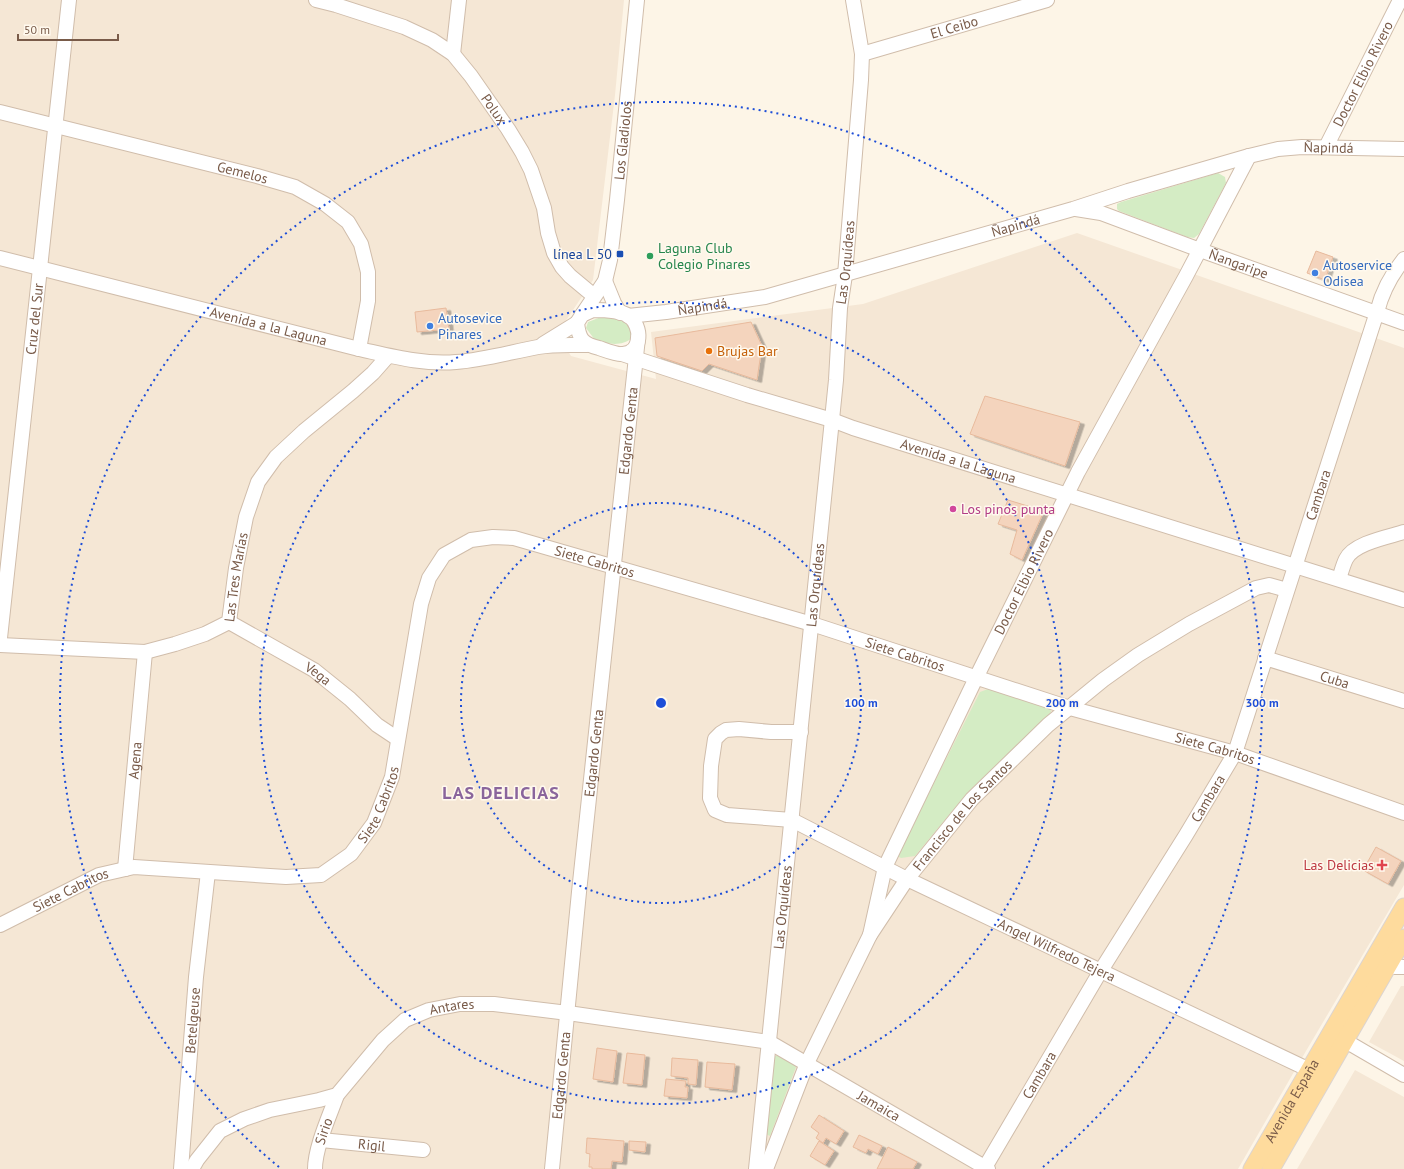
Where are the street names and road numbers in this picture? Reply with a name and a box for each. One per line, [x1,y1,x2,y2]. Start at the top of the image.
street label: El Ceibo [928,12,980,43]
street label: Doctor Elbio Rivero [1329,18,1397,130]
street label: Polux [477,90,511,128]
street label: Los Gladiolos [610,100,636,181]
street label: Ñapindá [1303,138,1354,157]
street label: Gemelos [215,157,270,188]
street label: Ñapindá [989,210,1042,241]
street label: Las Orquídeas [832,220,858,306]
street label: Ñangaripe [1206,245,1271,283]
street label: Cruz del Sur [22,282,47,356]
street label: Ñapindá [676,294,728,319]
street label: Avenida a la Laguna [208,303,329,350]
street label: Edgardo Genta [614,386,642,476]
street label: Avenida a la Laguna [898,434,1018,487]
street label: Cambara [1302,467,1335,523]
street label: Doctor Elbio Rivero [990,526,1058,638]
street label: Las Tres Marías [220,531,252,623]
street label: Siete Cabritos [553,541,637,581]
street label: Las Orquídeas [802,542,828,628]
street label: Siete Cabritos [863,633,947,676]
street label: Vega [301,657,335,689]
street label: Cuba [1318,667,1352,693]
street label: Edgardo Genta [580,708,607,798]
street label: Siete Cabritos [1173,728,1258,768]
street label: Agena [124,741,146,780]
street label: Francisco de Los Santos [909,756,1016,874]
street label: Siete Cabritos [353,765,403,847]
street label: Cambara [1187,771,1229,825]
street label: Siete Cabritos [30,864,110,916]
street label: Las Orquídeas [769,864,796,950]
street label: Angel Wilfredo Tejera [995,914,1118,986]
street label: Betelgeuse [181,987,204,1054]
street label: Antares [428,995,474,1019]
street label: Edgardo Genta [548,1031,574,1120]
street label: Cambara [1018,1048,1060,1102]
street label: Avenida España [1260,1056,1323,1146]
street label: Jamaica [853,1086,904,1125]
street label: Sirio [311,1115,337,1147]
street label: Rigil [357,1135,386,1155]

